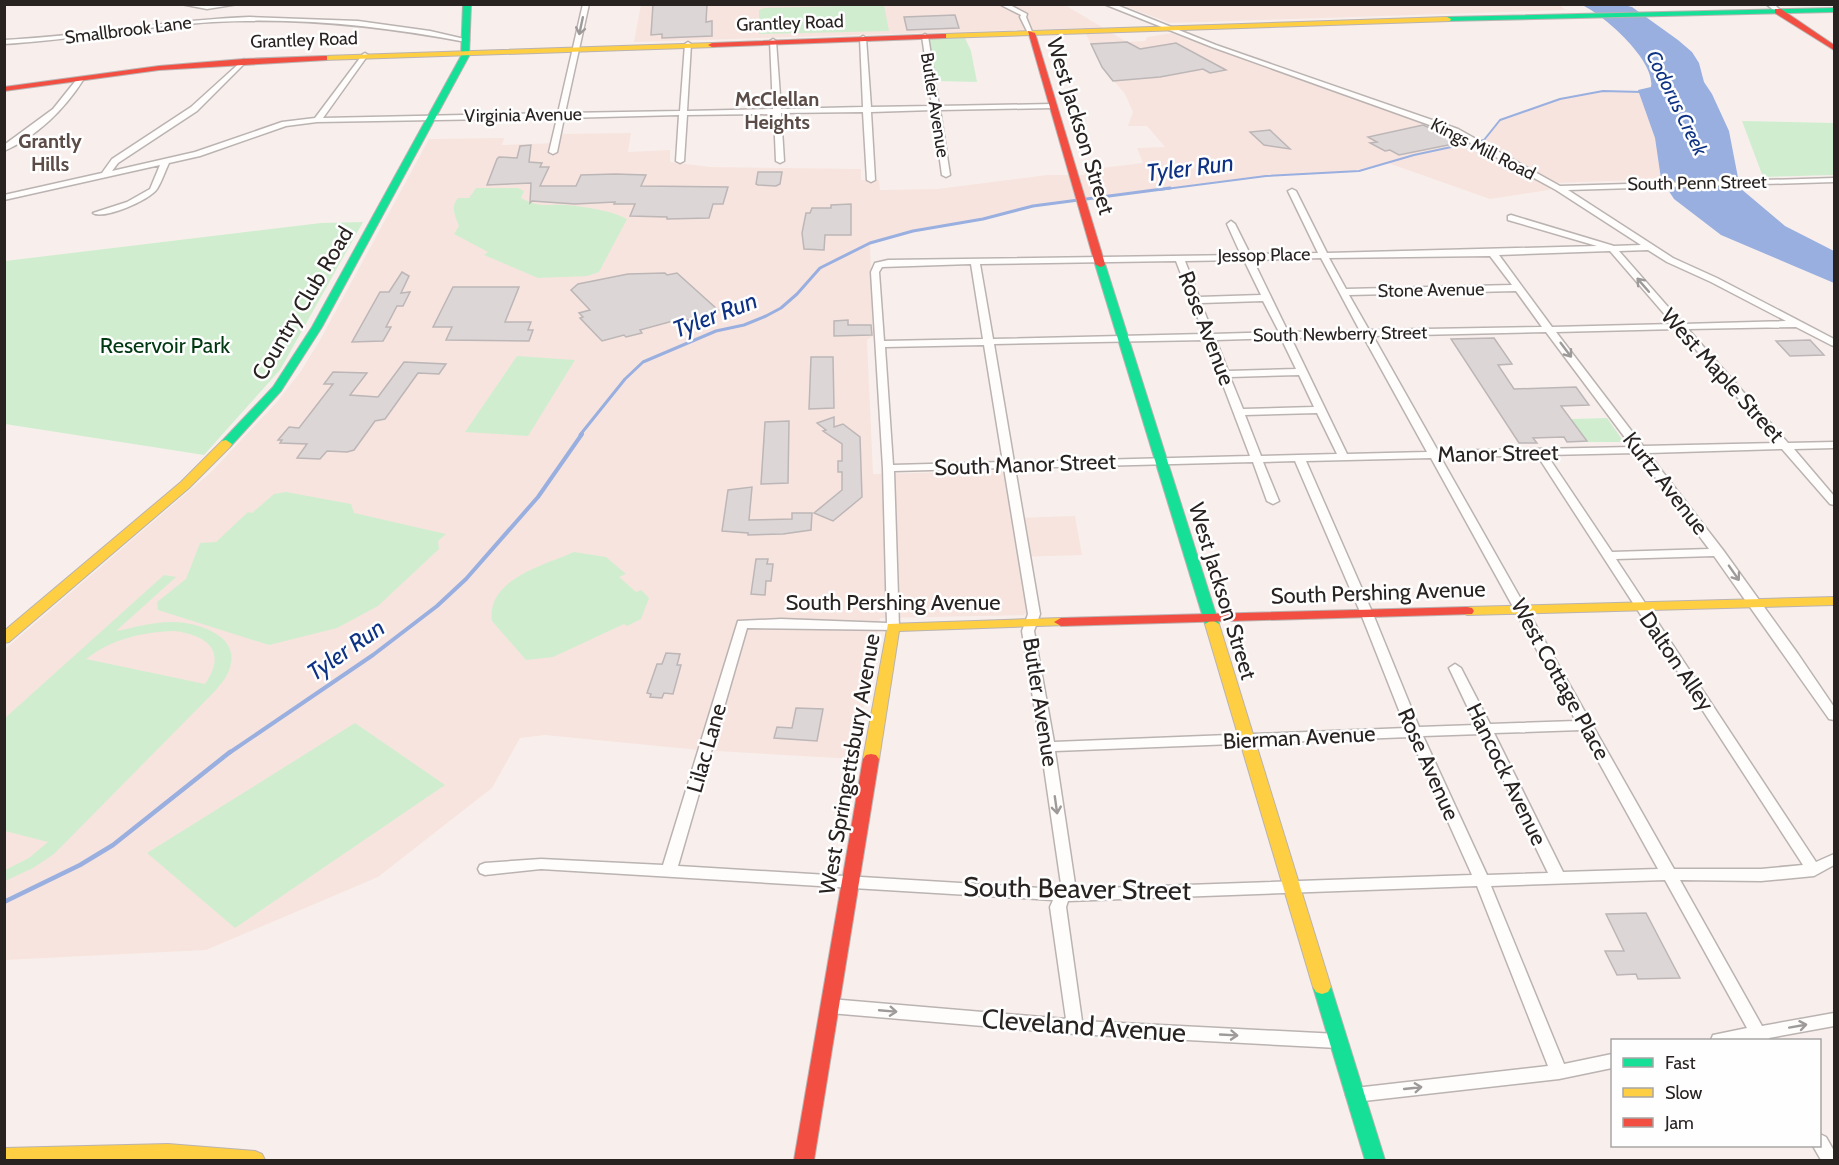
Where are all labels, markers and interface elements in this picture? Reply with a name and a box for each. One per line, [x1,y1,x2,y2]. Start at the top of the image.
street label: Grantley Road [736,10,844,36]
street label: Smallbrook Lane [63,11,193,49]
one-way arrow [575,16,586,35]
street label: Grantley Road [250,27,358,53]
street label: West Jackson Street [1041,34,1120,218]
water label: Codorus Creek [1641,47,1713,161]
street label: Butler Avenue [916,51,954,159]
district label: McClellan Heights [735,87,819,134]
street label: Virginia Avenue [464,103,582,127]
street label: Kings Mill Road [1427,113,1539,185]
district label: Grantly Hills [18,129,82,176]
water label: Tyler Run [1145,148,1235,187]
street label: South Penn Street [1627,171,1767,195]
street label: Country Club Road [246,221,359,385]
street label: Jessop Place [1216,243,1311,267]
street label: Rose Avenue [1172,267,1241,389]
street label: Stone Avenue [1378,278,1484,302]
one-way arrow [1636,278,1650,293]
water label: Tyler Run [669,285,761,344]
street label: West Maple Street [1655,303,1790,448]
street label: South Newberry Street [1253,321,1427,347]
park label: Reservoir Park [100,332,230,359]
one-way arrow [1560,342,1572,358]
street label: Kurtz Avenue [1617,427,1714,540]
street label: Manor Street [1437,439,1559,468]
street label: South Manor Street [934,448,1117,481]
street label: West Jackson Street [1183,499,1262,683]
one-way arrow [1728,564,1740,580]
street label: South Pershing Avenue [1270,575,1486,610]
street label: South Pershing Avenue [786,589,1000,616]
street label: West Cottage Place [1505,594,1616,764]
street label: Dalton Alley [1633,606,1720,716]
water label: Tyler Run [301,612,390,687]
street label: West Springettsbury Avenue [813,632,886,897]
street label: Butler Avenue [1017,636,1064,768]
street label: Hancock Avenue [1461,699,1553,850]
street label: Lilac Lane [681,700,732,796]
street label: Rose Avenue [1392,704,1465,825]
street label: Bierman Avenue [1222,720,1376,755]
one-way arrow [1051,794,1062,814]
street label: South Beaver Street [963,870,1191,907]
street label: Cleveland Avenue [981,1002,1187,1049]
one-way arrow [877,1006,897,1017]
one-way arrow [1787,1020,1807,1031]
one-way arrow [1219,1030,1239,1041]
legend [1611,1039,1821,1147]
text: Fast [1665,1052,1696,1074]
one-way arrow [1402,1082,1422,1093]
text: Slow [1665,1082,1702,1104]
text: Jam [1664,1112,1694,1134]

